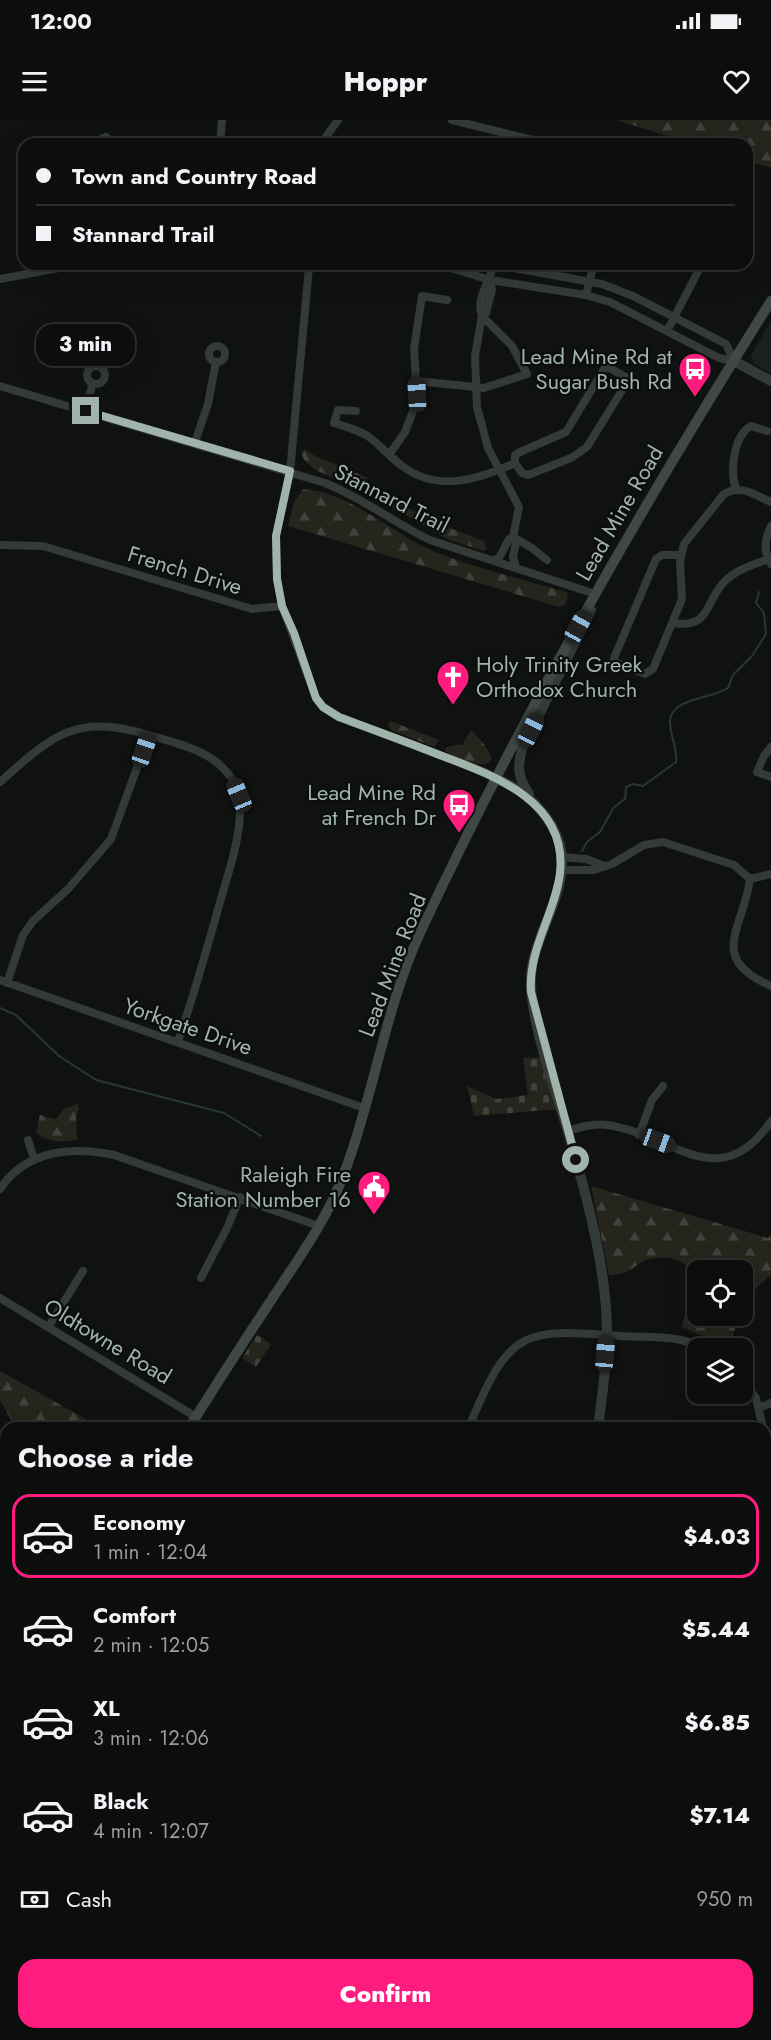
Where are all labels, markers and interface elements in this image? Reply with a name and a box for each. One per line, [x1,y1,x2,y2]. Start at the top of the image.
text: 12:00 [30,5,92,37]
text: Hoppr [344,62,427,101]
icon: menu [18,65,51,98]
icon: heart [720,65,753,98]
text: Town and Country Road [72,160,317,192]
text: Stannard Trail [72,218,214,250]
callout: 3 min [36,324,136,366]
text: 3 min [59,330,112,359]
place label: Lead Mine Rd at Sugar Bush Rd [521,340,673,397]
bus stop icon: Lead Mine Rd at Sugar Bush Rd [677,351,713,398]
car [407,376,427,412]
route end [72,397,99,424]
street label: Lead Mine Road [567,439,671,587]
street label: Stannard Trail [329,455,455,541]
street label: French Drive [124,537,246,603]
car [561,607,595,647]
place label: Holy Trinity Greek Orthodox Church [476,648,643,705]
church icon: Holy Trinity Greek Orthodox Church [435,659,471,706]
car [515,710,547,750]
car [130,730,158,770]
car [224,775,254,815]
place label: Lead Mine Rd at French Dr [307,776,436,833]
bus stop icon: Lead Mine Rd at French Dr [441,787,477,834]
street label: Lead Mine Road [350,889,434,1041]
street label: Yorkgate Drive [119,989,257,1063]
car [638,1126,678,1156]
route start [562,1146,589,1173]
place label: Raleigh Fire Station Number 16 [176,1158,351,1215]
public building icon: Raleigh Fire Station Number 16 [356,1169,392,1216]
map controls [687,1260,753,1404]
button: locate [687,1260,753,1326]
street label: Oldtowne Road [38,1290,178,1392]
car [594,1335,616,1373]
button: layers [687,1338,753,1404]
text: Choose a ride [18,1438,193,1477]
text: Economy [93,1506,185,1538]
icon: car [21,1509,75,1563]
text: $4.03 [684,1520,750,1552]
text: 1 min · 12:04 [93,1538,207,1567]
text: Comfort [93,1599,176,1631]
icon: car [21,1602,75,1656]
text: $5.44 [682,1613,750,1645]
text: 2 min · 12:05 [93,1631,209,1660]
text: XL [93,1692,120,1724]
icon: car [21,1695,75,1749]
text: $6.85 [684,1706,750,1738]
text: 3 min · 12:06 [93,1724,209,1753]
text: Black [93,1785,149,1817]
icon: car [21,1788,75,1842]
text: $7.14 [690,1799,750,1831]
text: 4 min · 12:07 [93,1817,209,1846]
icon: cash [18,1883,51,1916]
text: Cash [66,1883,112,1915]
text: 950 m [697,1885,753,1914]
button: Confirm [18,1959,753,2028]

